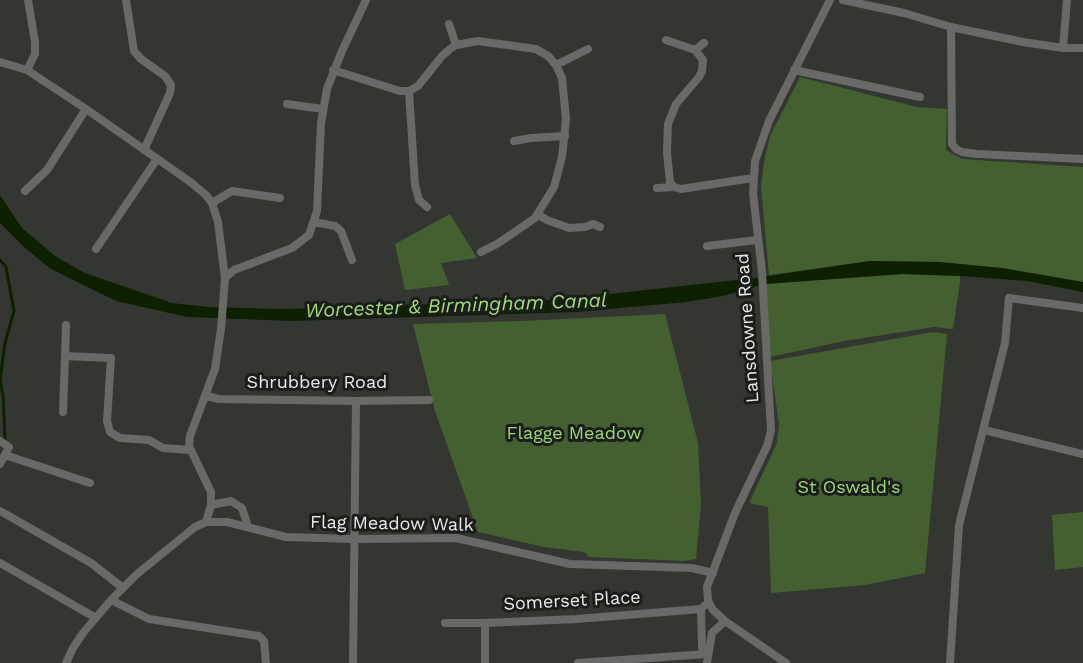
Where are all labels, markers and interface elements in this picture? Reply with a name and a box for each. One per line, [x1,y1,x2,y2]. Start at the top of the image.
street label: Lansdowne Road [732,252,764,404]
water label: Worcester & Birmingham Canal [305,289,607,323]
street label: Shrubbery Road [247,372,387,394]
park label: Flagge Meadow [507,423,641,445]
park label: St Oswald's [798,477,900,499]
street label: Flag Meadow Walk [310,512,474,536]
street label: Somerset Place [503,587,641,615]

